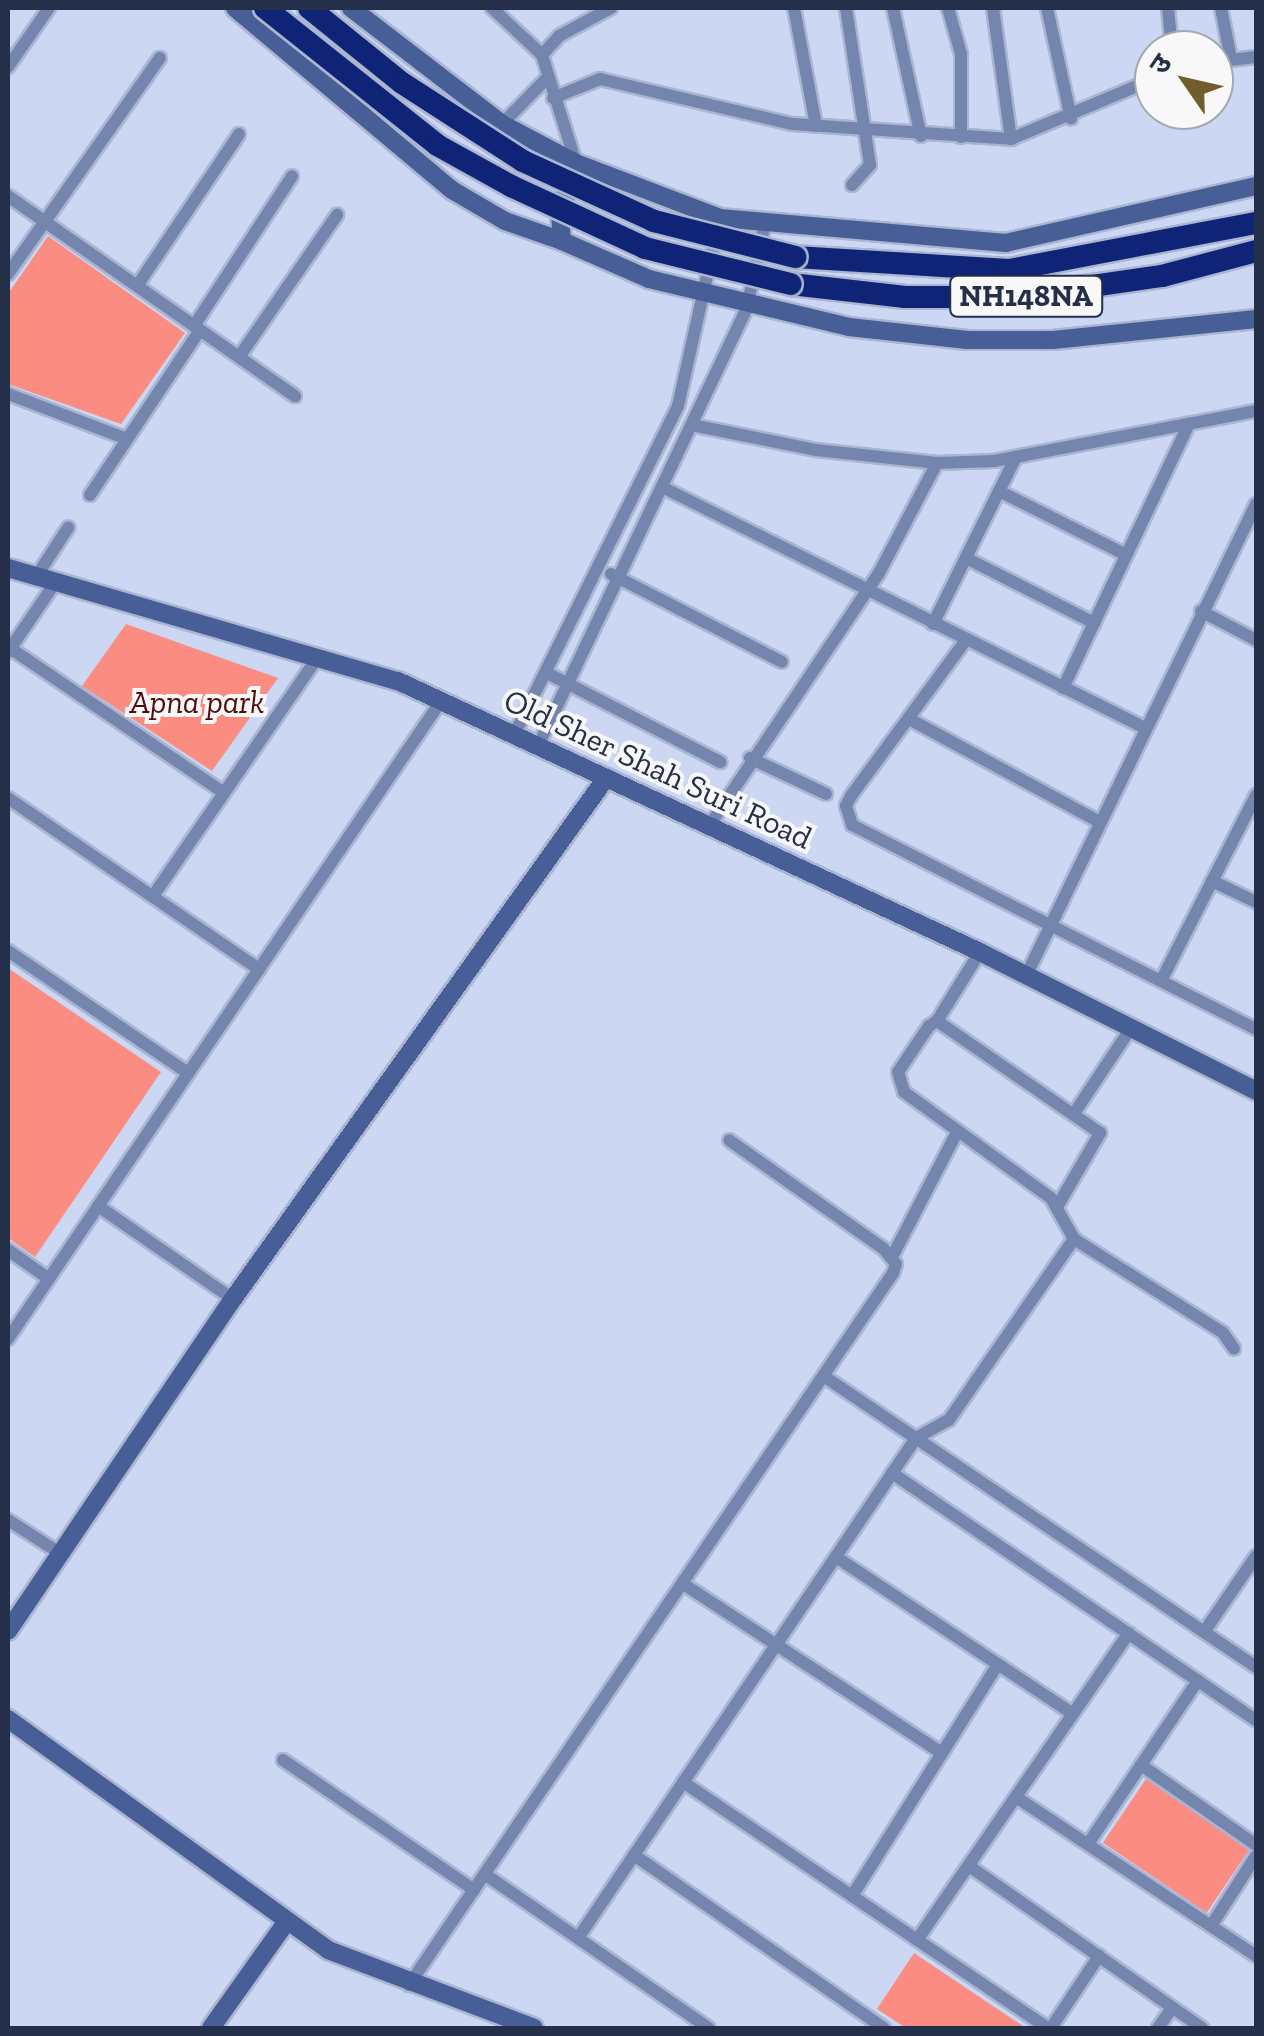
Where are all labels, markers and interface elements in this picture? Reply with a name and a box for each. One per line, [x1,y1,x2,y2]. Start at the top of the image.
north arrow [1134,30,1234,130]
text: उ [1142,48,1179,80]
road number: NH148NA [948,271,1104,321]
street label: Old Sher Shah Suri Road [498,681,818,857]
park label: Apna park [130,683,264,721]

